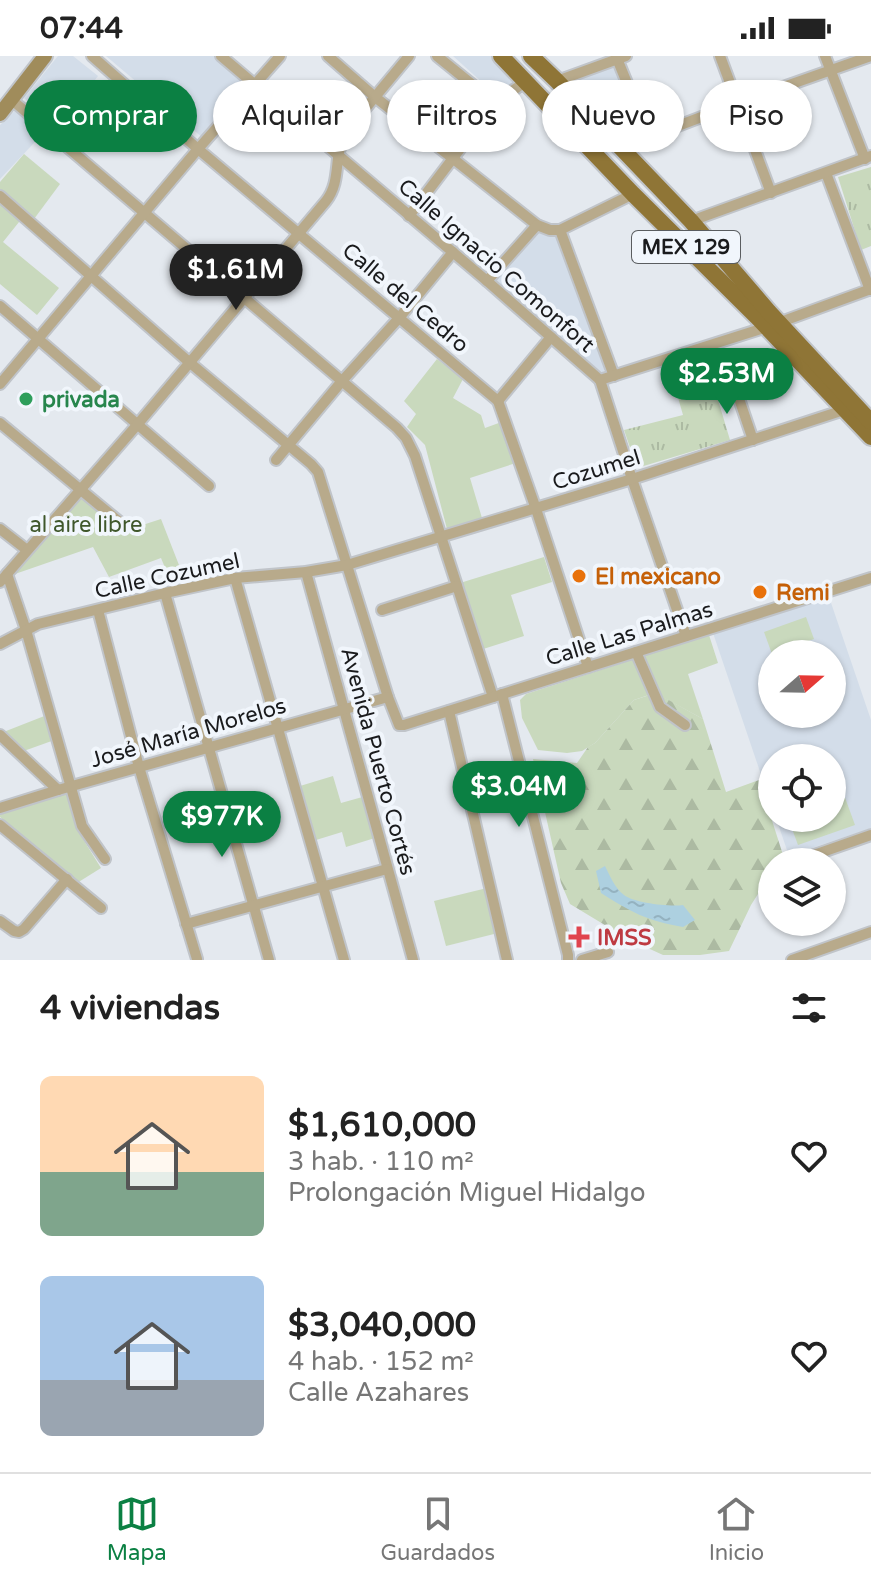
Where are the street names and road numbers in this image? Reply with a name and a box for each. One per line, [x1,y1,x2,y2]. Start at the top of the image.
street label: Calle Ignacio Comonfort [393,173,600,358]
road number: MEX 129 [632,231,740,263]
street label: Calle del Cedro [337,237,474,358]
street label: Cozumel [549,444,644,496]
street label: Calle Cozumel [92,548,242,604]
street label: Calle Las Palmas [543,596,716,672]
street label: Avenida Puerto Cortés [335,645,421,878]
street label: José María Morelos [87,693,289,773]

